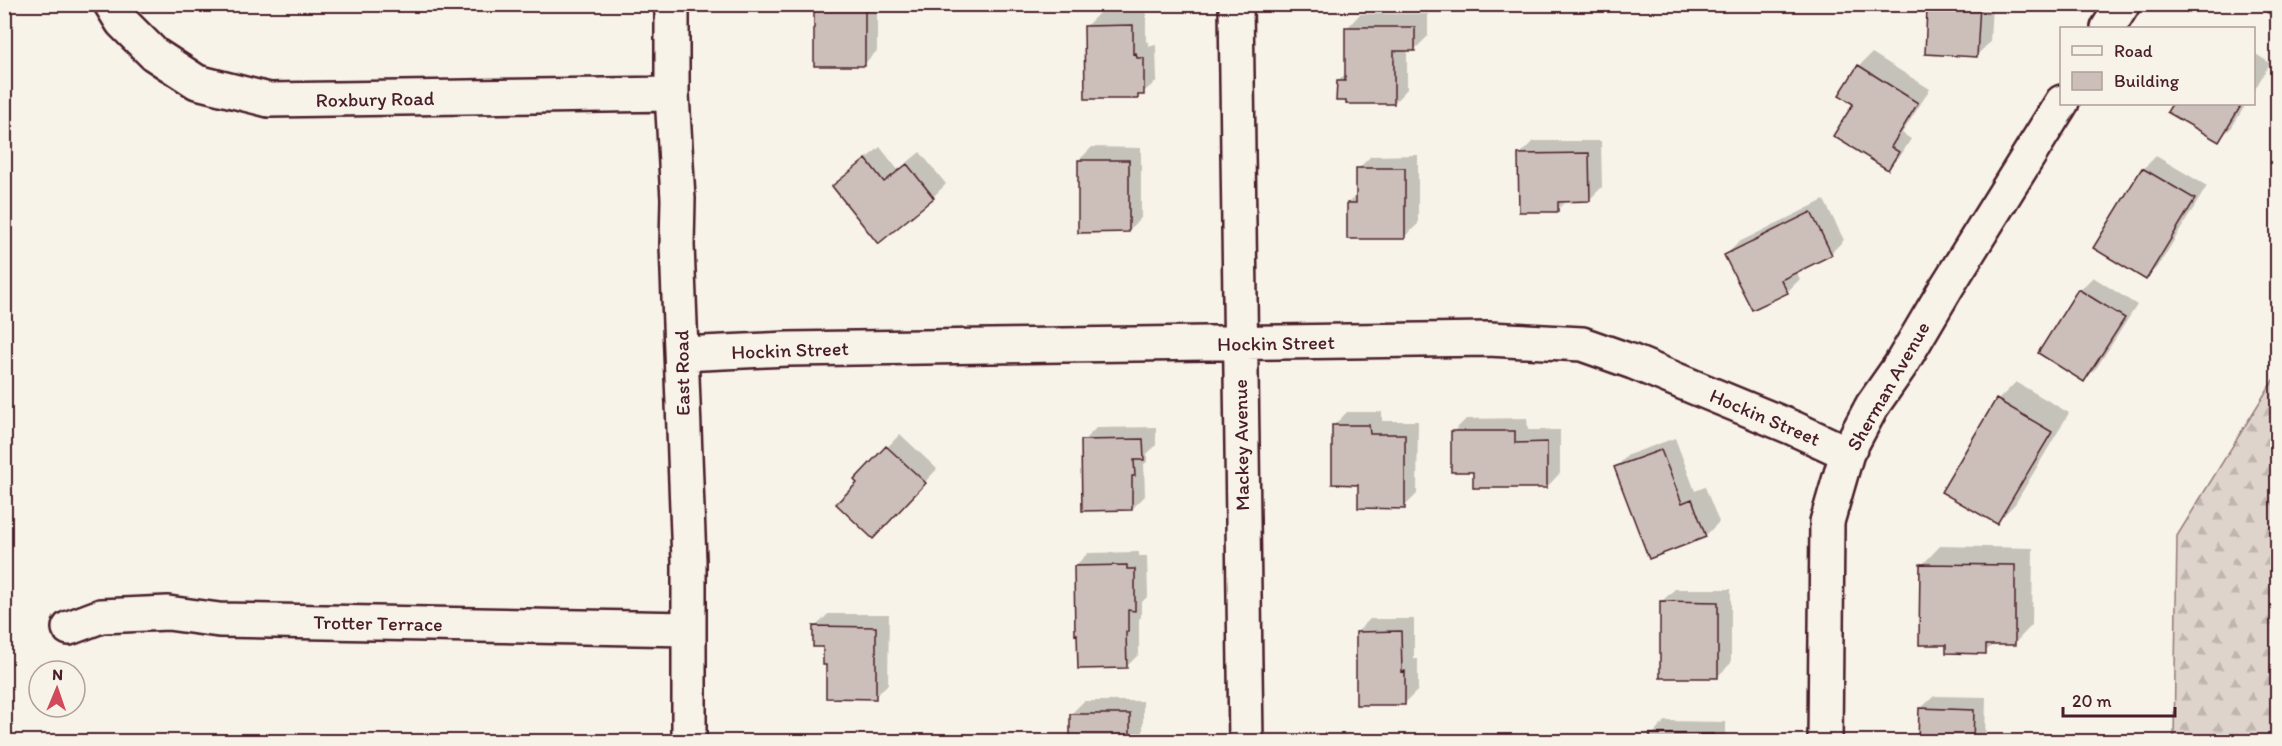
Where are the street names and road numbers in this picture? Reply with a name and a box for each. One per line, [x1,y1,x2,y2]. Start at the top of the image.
street label: Roxbury Road [315,86,435,112]
street label: Sherman Avenue [1841,317,1935,455]
street label: East Road [669,330,695,416]
street label: Hockin Street [1217,330,1335,356]
street label: Hockin Street [731,336,849,364]
street label: Mackey Avenue [1228,379,1254,511]
street label: Hockin Street [1706,383,1824,451]
street label: Trotter Terrace [313,610,443,636]

